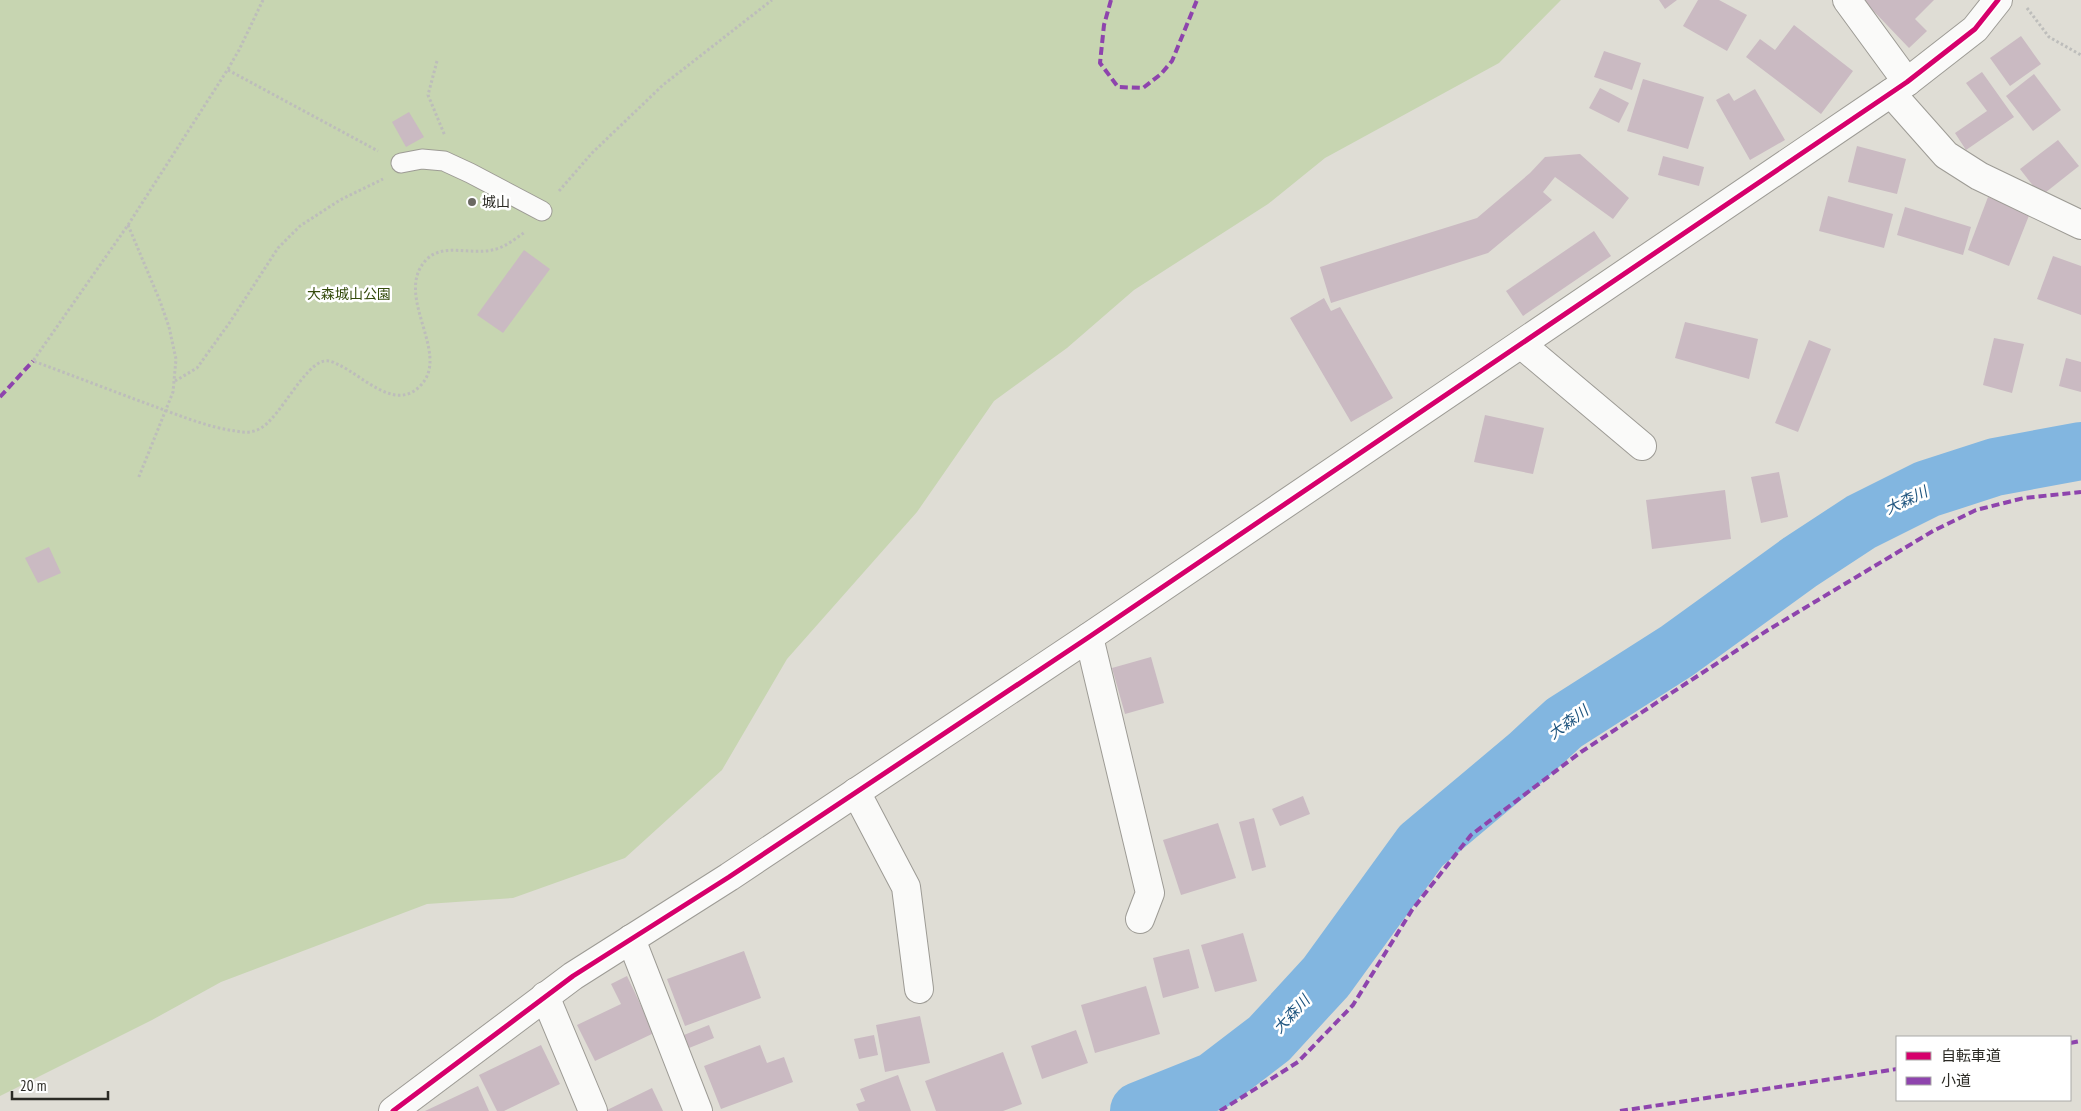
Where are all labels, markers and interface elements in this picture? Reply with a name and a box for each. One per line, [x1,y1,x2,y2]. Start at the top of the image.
place label: 城山 [482,193,510,211]
marker: 城山 [466,196,478,208]
park label: 大森城山公園 [307,285,391,303]
water label: 大森川 [1882,481,1932,518]
water label: 大森川 [1544,700,1593,743]
water label: 大森川 [1269,990,1315,1037]
legend [1896,1036,2071,1101]
text: 自転車道 [1941,1046,2001,1065]
scale bar [12,1068,109,1100]
text: 小道 [1941,1071,1971,1090]
text: 20 m [20,1076,46,1095]

